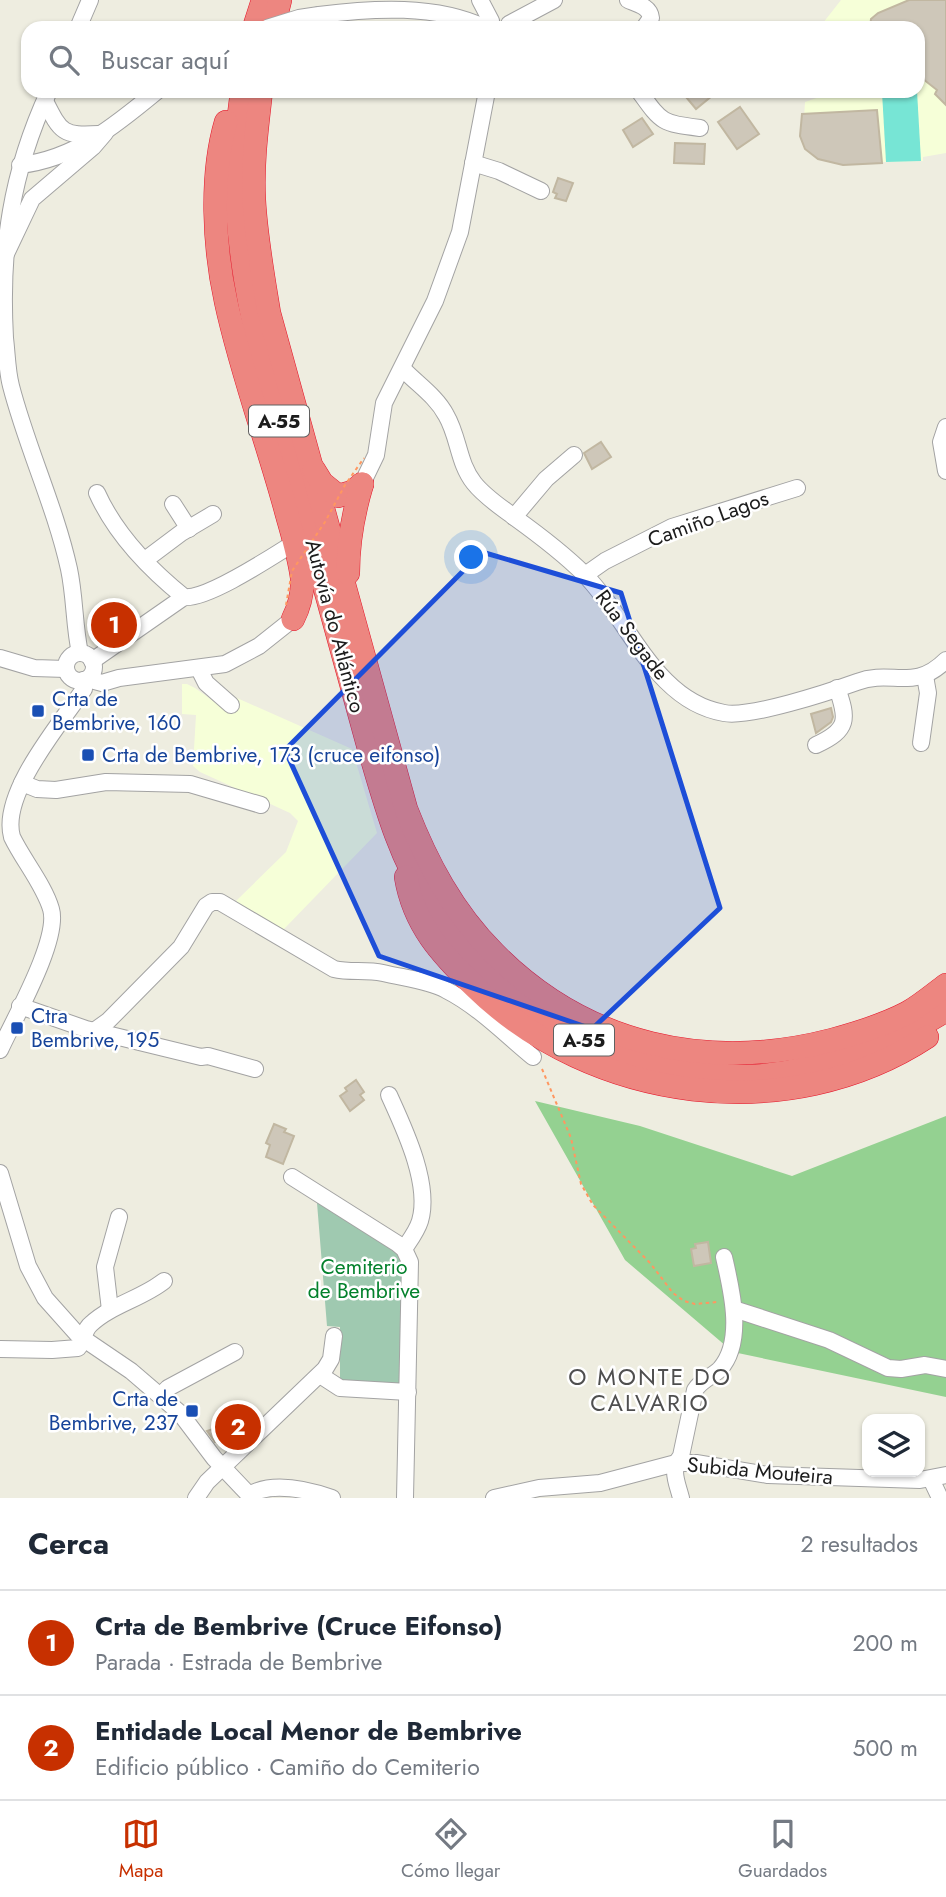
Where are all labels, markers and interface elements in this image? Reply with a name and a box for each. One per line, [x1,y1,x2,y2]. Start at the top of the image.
search box [21,21,925,98]
icon: search [45,41,83,79]
text: Buscar aquí [101,41,229,79]
road number: A-55 [249,406,309,436]
street label: Camiño Lagos [643,483,773,555]
street label: Autovía do Atlántico [297,536,373,716]
your location [454,540,488,574]
street label: Rúa Segade [588,583,676,687]
pin: 1 [91,599,137,651]
place label: Crta de Bembrive, 160 [52,684,181,738]
marker: Crta de Bembrive, 160 [30,703,46,719]
place label: Crta de Bembrive, 173 (cruce eifonso) [102,740,441,770]
marker: Crta de Bembrive, 173 (cruce eifonso) [80,747,96,763]
place label: Ctra Bembrive, 195 [31,1001,159,1055]
marker: Ctra Bembrive, 195 [9,1020,25,1036]
road number: A-55 [554,1024,614,1056]
park label: Cemiterio de Bembrive [308,1252,420,1306]
district label: O MONTE DO CALVARIO [568,1360,732,1420]
place label: Crta de Bembrive, 237 [49,1384,178,1438]
pin: 2 [215,1401,261,1453]
marker: Crta de Bembrive, 237 [184,1403,200,1419]
map controls [862,1414,925,1477]
button: layers [862,1414,925,1477]
street label: Subida Mouteira [686,1450,834,1492]
text: Cerca [28,1522,109,1565]
text: 2 resultados [800,1527,918,1561]
text: Crta de Bembrive (Cruce Eifonso) [95,1607,503,1645]
text: 1 [45,1626,57,1660]
text: 200 m [852,1626,918,1660]
text: Parada · Estrada de Bembrive [95,1645,382,1679]
text: Entidade Local Menor de Bembrive [95,1712,522,1750]
text: 2 [43,1731,59,1765]
text: 500 m [853,1731,918,1765]
text: Edificio público · Camiño do Cemiterio [95,1750,480,1784]
tab: Mapa [119,1815,163,1884]
tab: Cómo llegar [401,1815,500,1884]
tab: Guardados [738,1815,827,1884]

